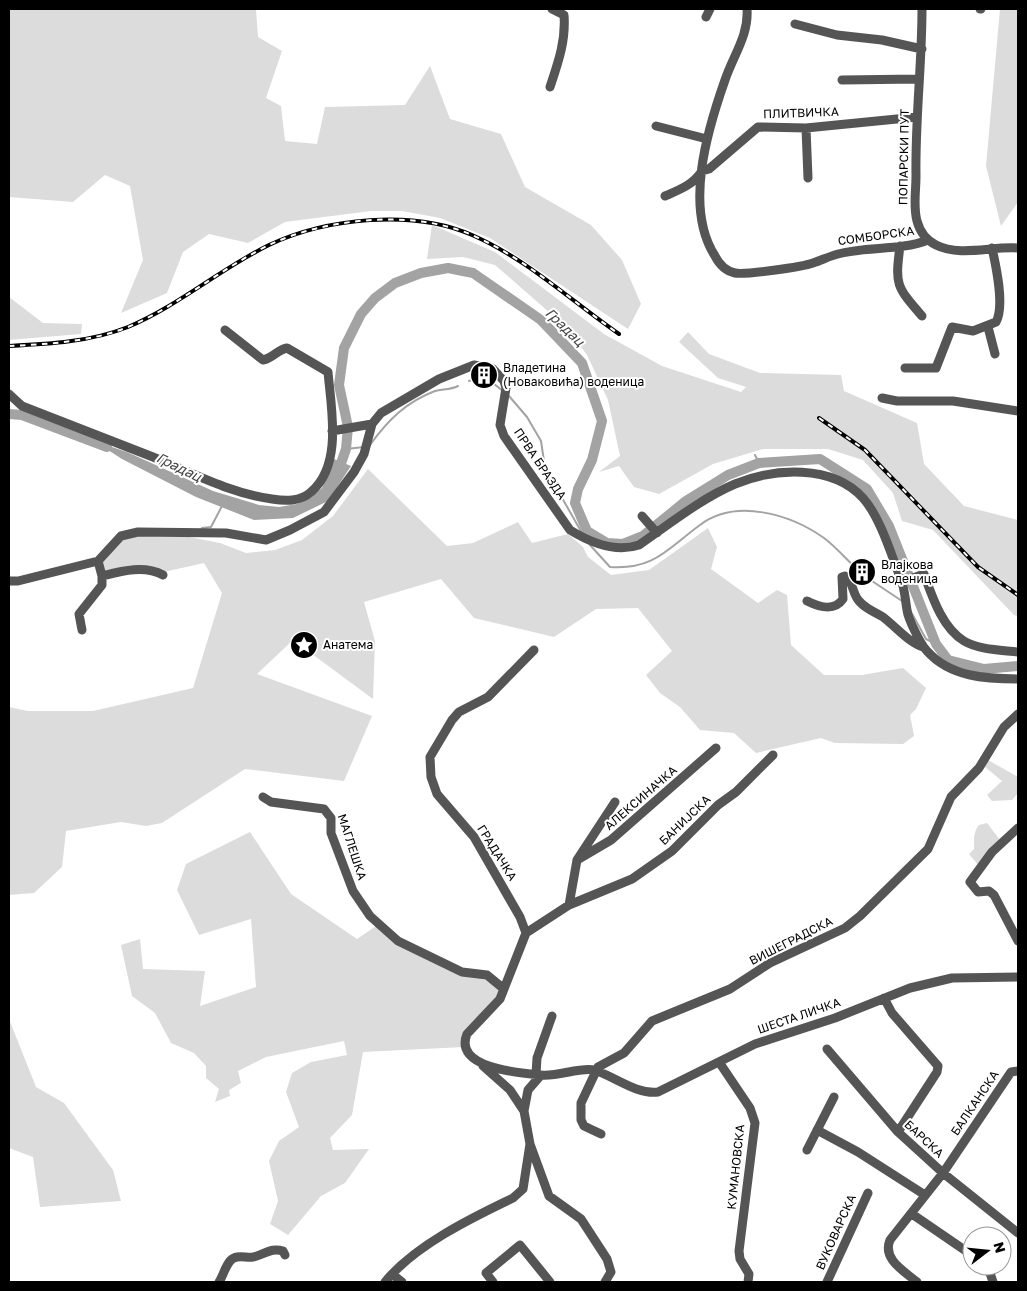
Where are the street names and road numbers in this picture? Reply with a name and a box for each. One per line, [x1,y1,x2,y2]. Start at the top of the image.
street label: ПЛИТВИЧКА [763,104,839,121]
street label: ПОПАРСКИ ПУТ [895,108,912,205]
street label: СОМБОРСКА [837,223,915,248]
street label: ПРВА БРАЗДА [511,425,570,502]
street label: АЛЕКСИНАЧКА [601,762,680,833]
street label: БАНИЈСКА [656,791,713,848]
street label: МАГЛЕШКА [335,812,370,882]
street label: ГРАДАЧКА [474,822,521,884]
street label: ВИШЕГРАДСКА [747,913,835,968]
street label: ШЕСТА ЛИЧКА [755,994,842,1037]
street label: БАЛКАНСКА [947,1067,1002,1138]
street label: БАРСКА [901,1117,947,1161]
street label: КУМАНОВСКА [724,1124,747,1210]
street label: ВУКОВАРСКА [812,1192,859,1272]

